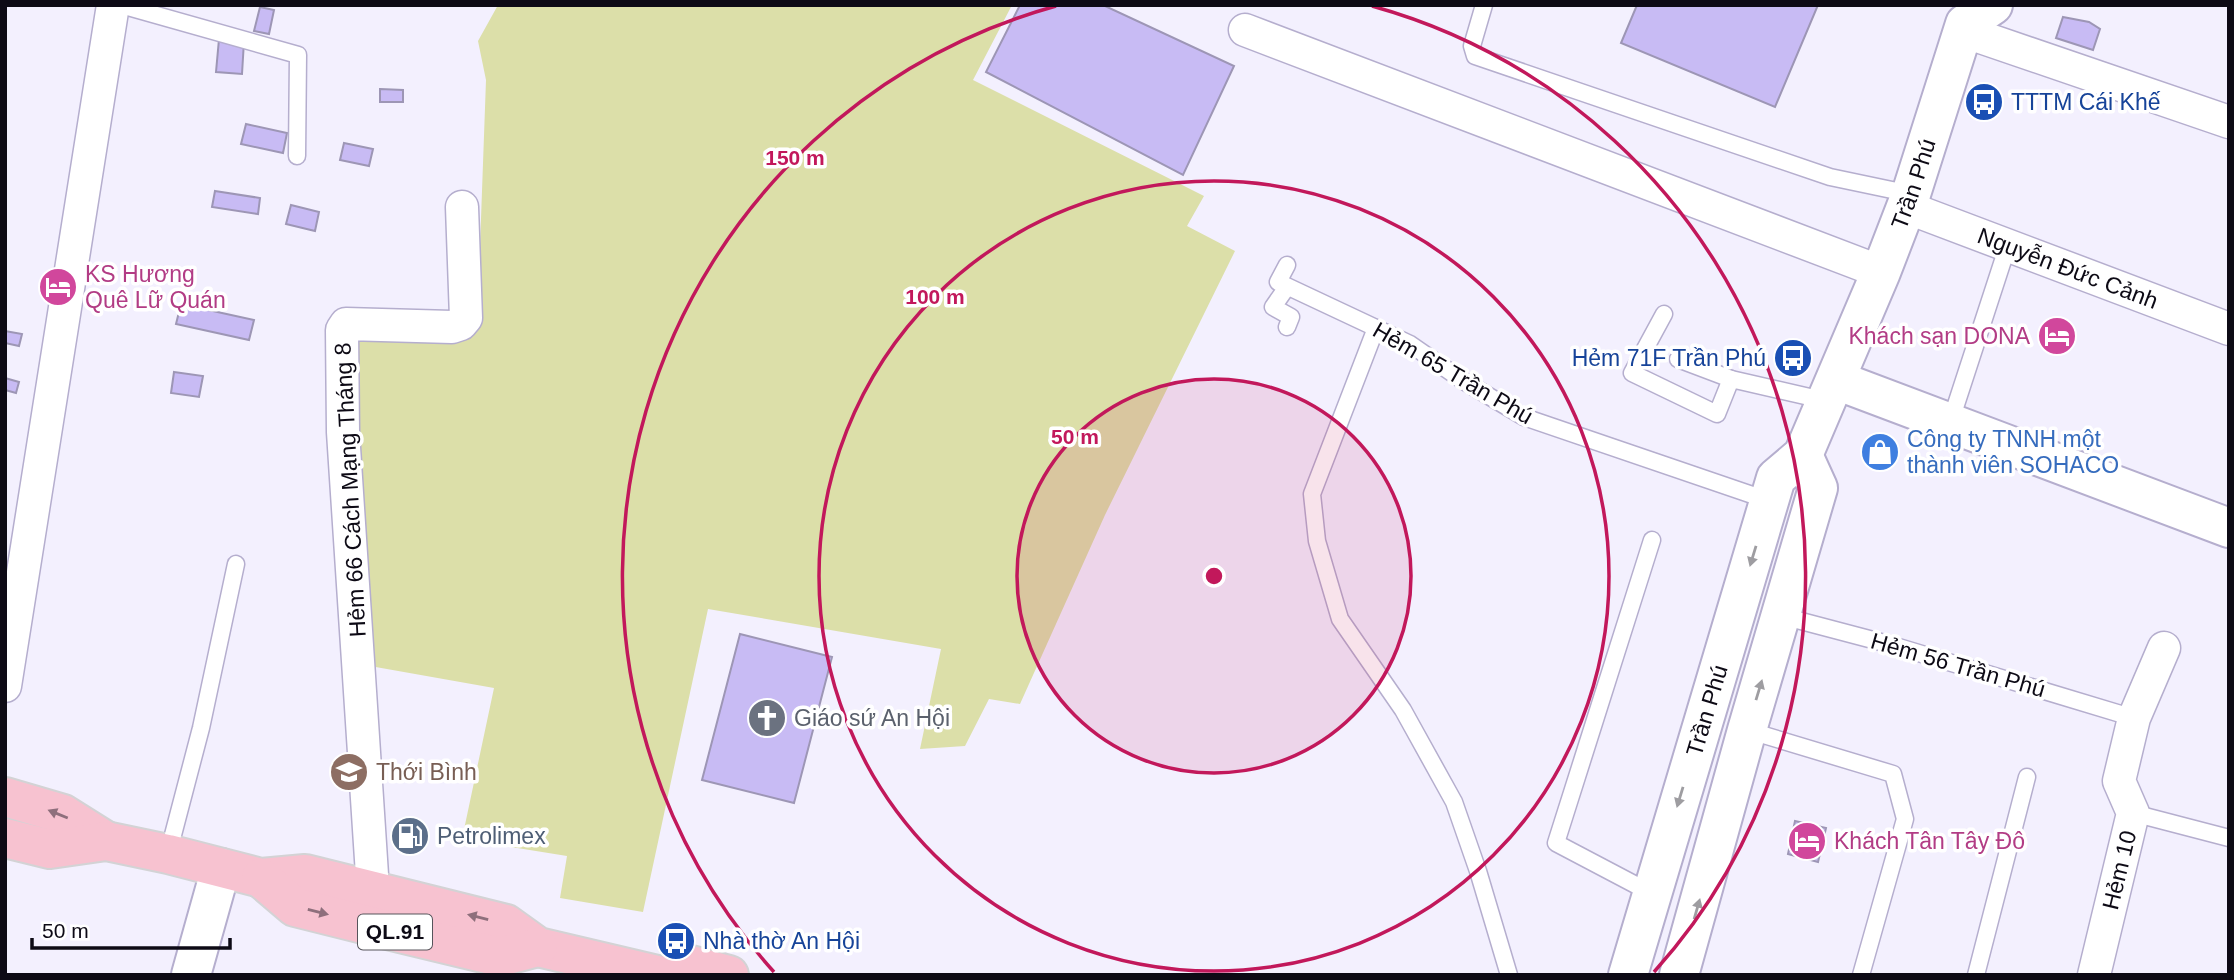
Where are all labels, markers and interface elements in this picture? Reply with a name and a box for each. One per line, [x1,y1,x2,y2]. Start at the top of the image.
bus stop icon: TTTM Cái Khế [1963,81,2005,123]
place label: TTTM Cái Khế [2011,89,2161,115]
street label: Trần Phú [1886,135,1941,233]
text: 150 m [765,146,825,169]
street label: Nguyễn Đức Cảnh [1974,222,2162,314]
place label: KS Hương Quê Lữ Quán [85,261,226,313]
hotel icon: KS Hương Quê Lữ Quán [37,266,79,308]
text: 100 m [905,285,965,308]
hotel icon: Khách sạn DONA [2036,315,2078,357]
street label: Hẻm 65 Trần Phú [1368,317,1538,429]
place label: Khách sạn DONA [1848,323,2031,349]
bus stop icon: Hẻm 71F Trần Phú [1772,337,1814,379]
street label: Hẻm 66 Cách Mạng Tháng 8 [329,342,371,638]
place label: Hẻm 71F Trần Phú [1572,345,1766,371]
text: 50 m [1051,425,1099,448]
place label: Công ty TNNH một thành viên SOHACO [1907,426,2119,478]
shop icon: Công ty TNNH một thành viên SOHACO [1859,431,1901,473]
one-way arrow [1748,546,1758,567]
centre of rings [1202,564,1226,588]
street label: Hẻm 56 Trần Phú [1868,628,2048,702]
street label: Trần Phú [1681,662,1733,759]
one-way arrow [1754,679,1765,700]
church icon: Giáo sứ An Hội [746,697,788,739]
place label: Giáo sứ An Hội [794,705,950,731]
school or university icon: Thới Bình [328,751,370,793]
place label: Thới Bình [376,759,477,785]
one-way arrow [1674,787,1684,808]
one-way arrow [47,808,68,819]
fuel station icon: Petrolimex [389,815,431,857]
hotel icon: Khách Tân Tây Đô [1786,820,1828,862]
place label: Petrolimex [437,823,546,849]
place label: Khách Tân Tây Đô [1834,828,2025,854]
street label: Hẻm 10 [2097,828,2141,912]
one-way arrow [1692,898,1703,920]
scale bar [32,906,229,950]
one-way arrow [307,907,329,918]
one-way arrow [467,911,489,922]
road number: QL.91 [358,914,432,950]
text: 50 m [42,919,89,942]
bus stop icon: Nhà thờ An Hội [655,920,697,962]
place label: Nhà thờ An Hội [703,928,860,954]

